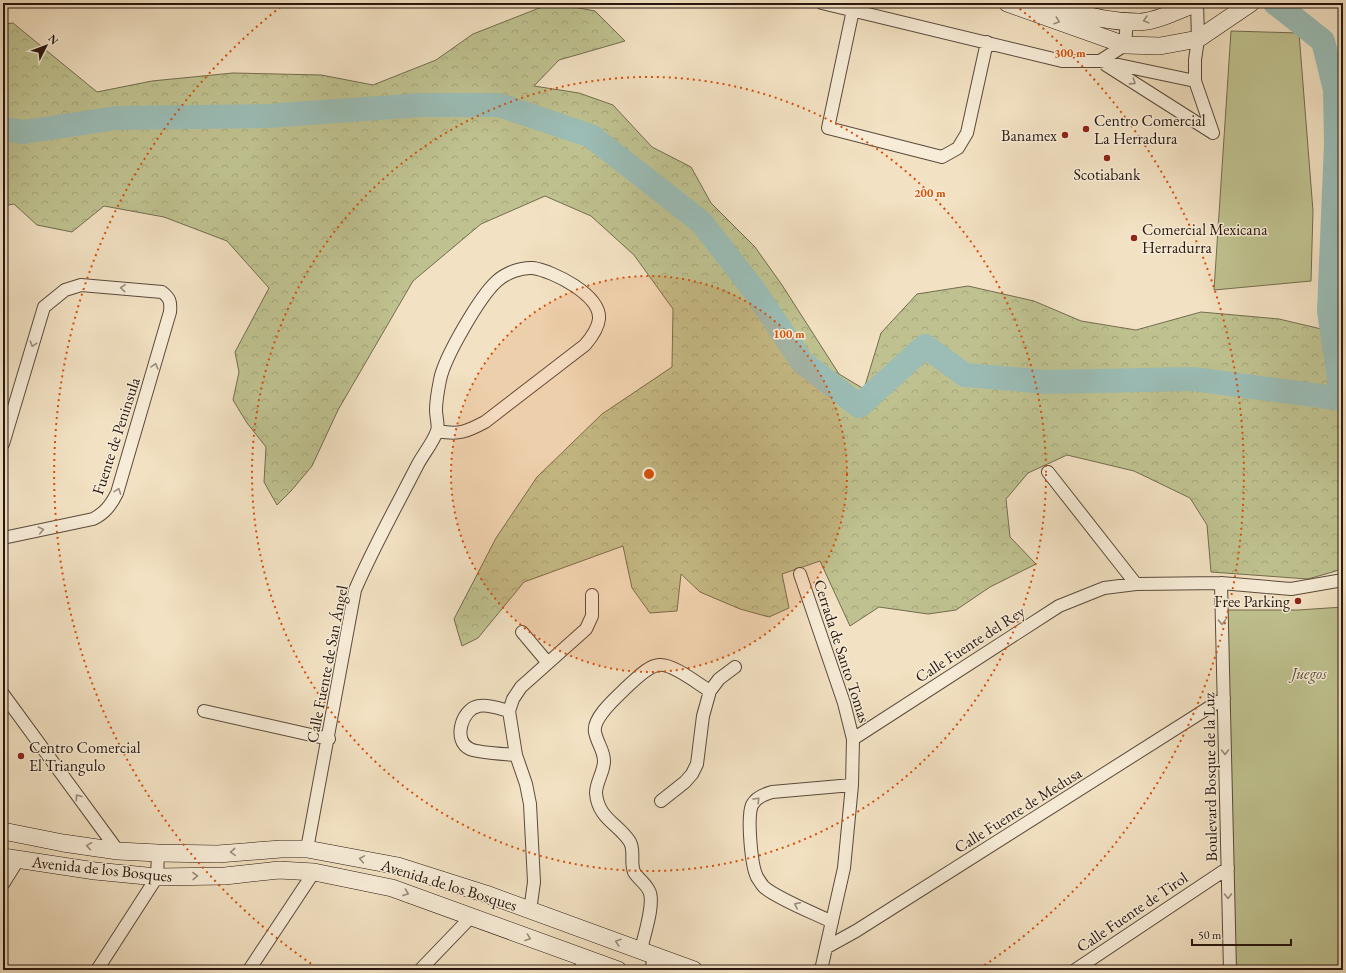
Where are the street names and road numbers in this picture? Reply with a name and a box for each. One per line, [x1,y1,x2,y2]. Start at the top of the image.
street label: Fuente de Peninsula [87,374,145,497]
street label: Cerrada de Santo Tomas [809,577,875,725]
street label: Calle Fuente de San Ángel [301,583,353,745]
street label: Calle Fuente del Rey [911,600,1030,687]
street label: Boulevard Bosque de la Luz [1198,692,1222,862]
street label: Calle Fuente de Medusa [950,762,1086,858]
street label: Avenida de los Bosques [30,851,173,887]
street label: Avenida de los Bosques [377,854,520,916]
street label: Calle Fuente de Tirol [1072,867,1192,957]

